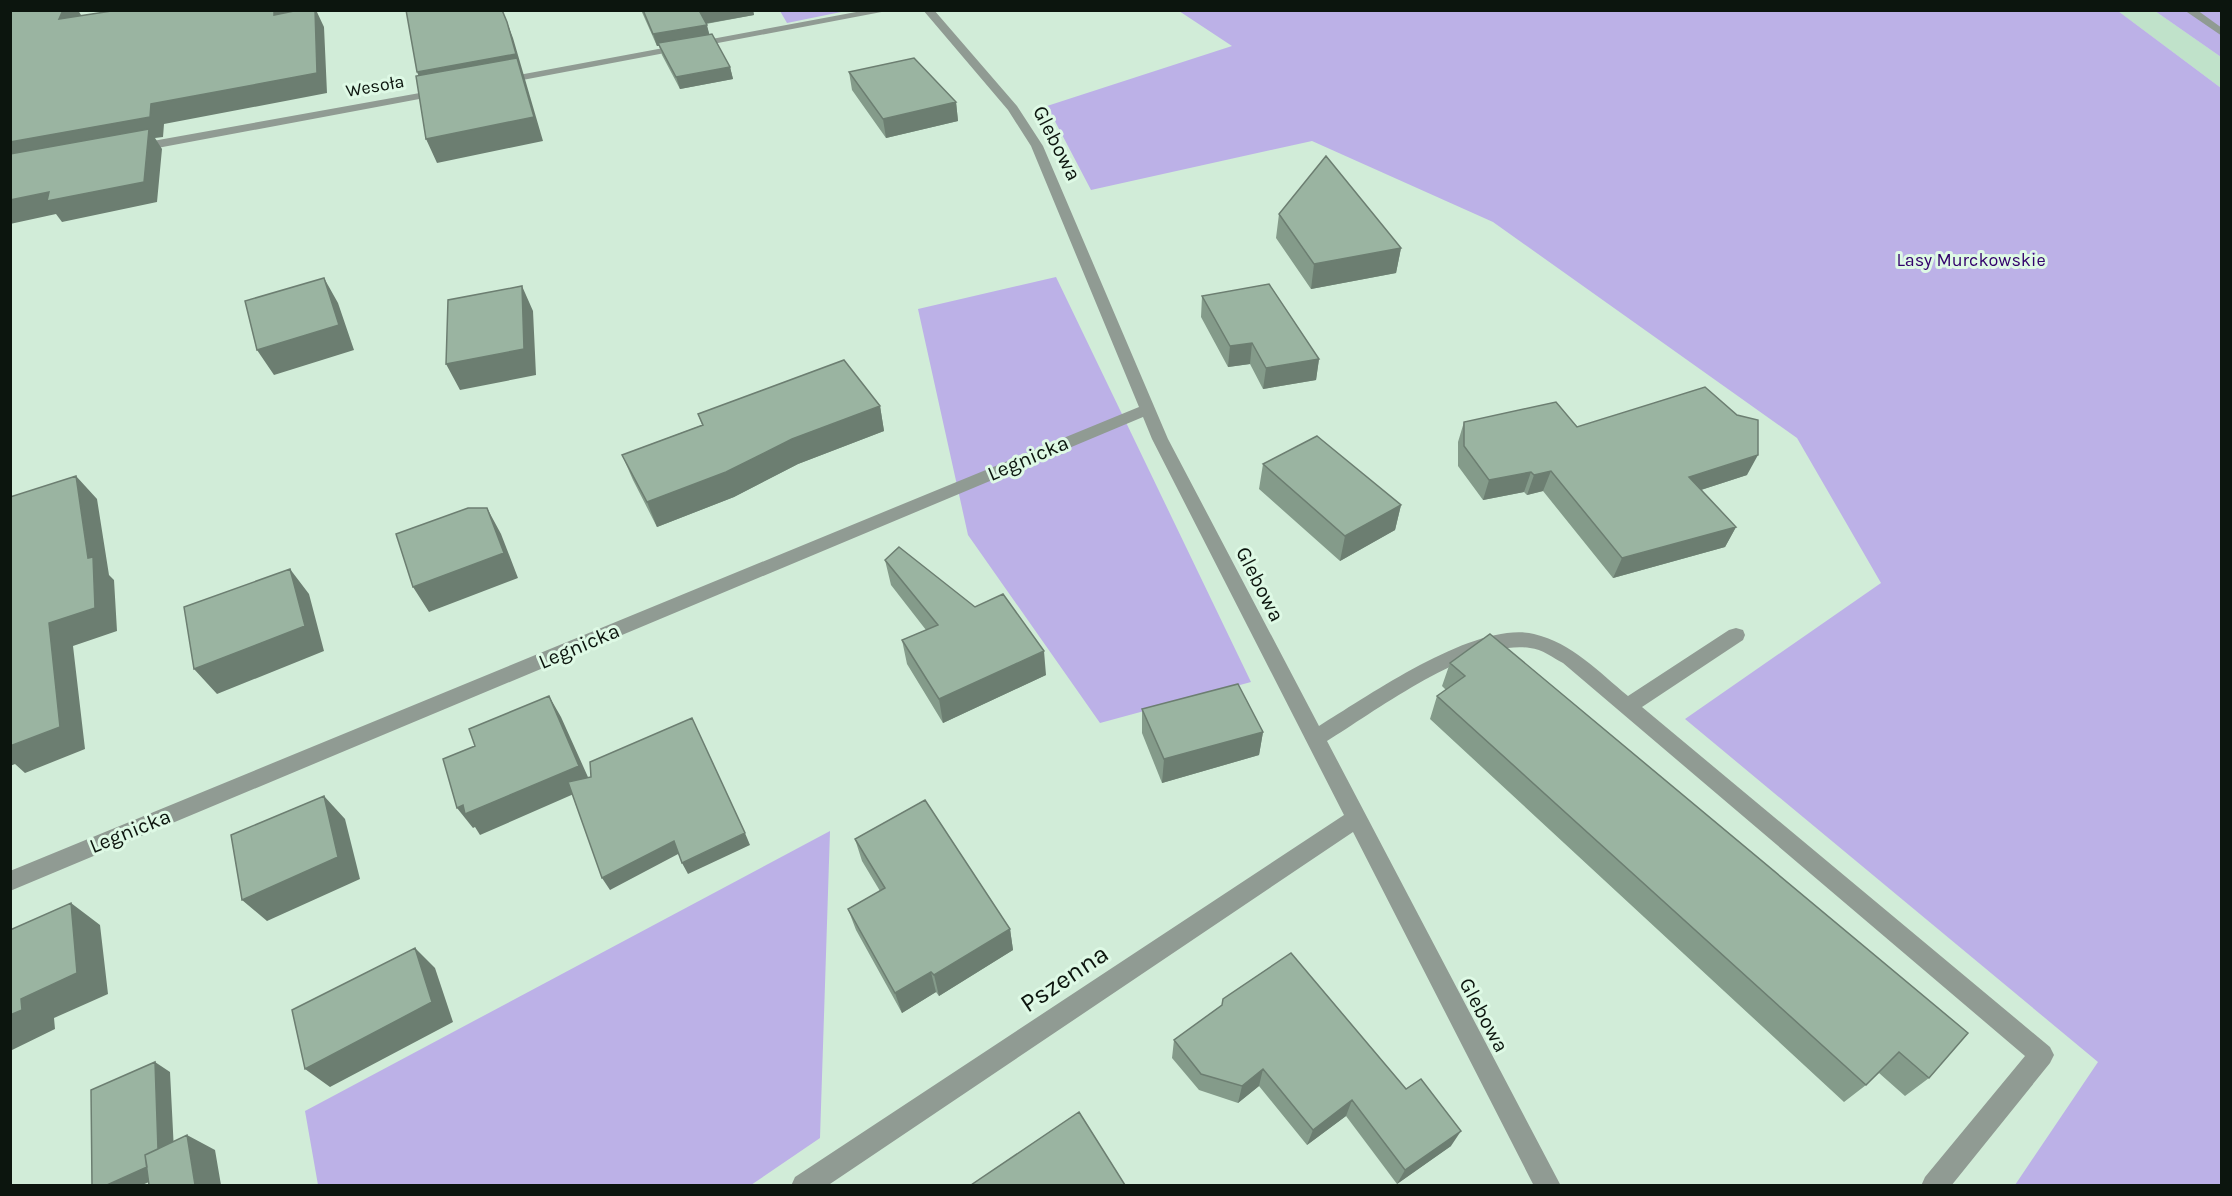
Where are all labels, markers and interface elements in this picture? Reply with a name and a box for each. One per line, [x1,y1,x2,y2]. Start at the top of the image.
street label: Wesoła [344,70,406,102]
street label: Glebowa [1028,102,1086,184]
park label: Lasy Murckowskie [1896,249,2046,271]
street label: Legnicka [984,430,1072,486]
street label: Glebowa [1231,543,1289,625]
street label: Legnicka [535,618,623,674]
street label: Legnicka [86,804,174,858]
street label: Pszenna [1014,938,1114,1019]
street label: Glebowa [1454,974,1514,1056]

